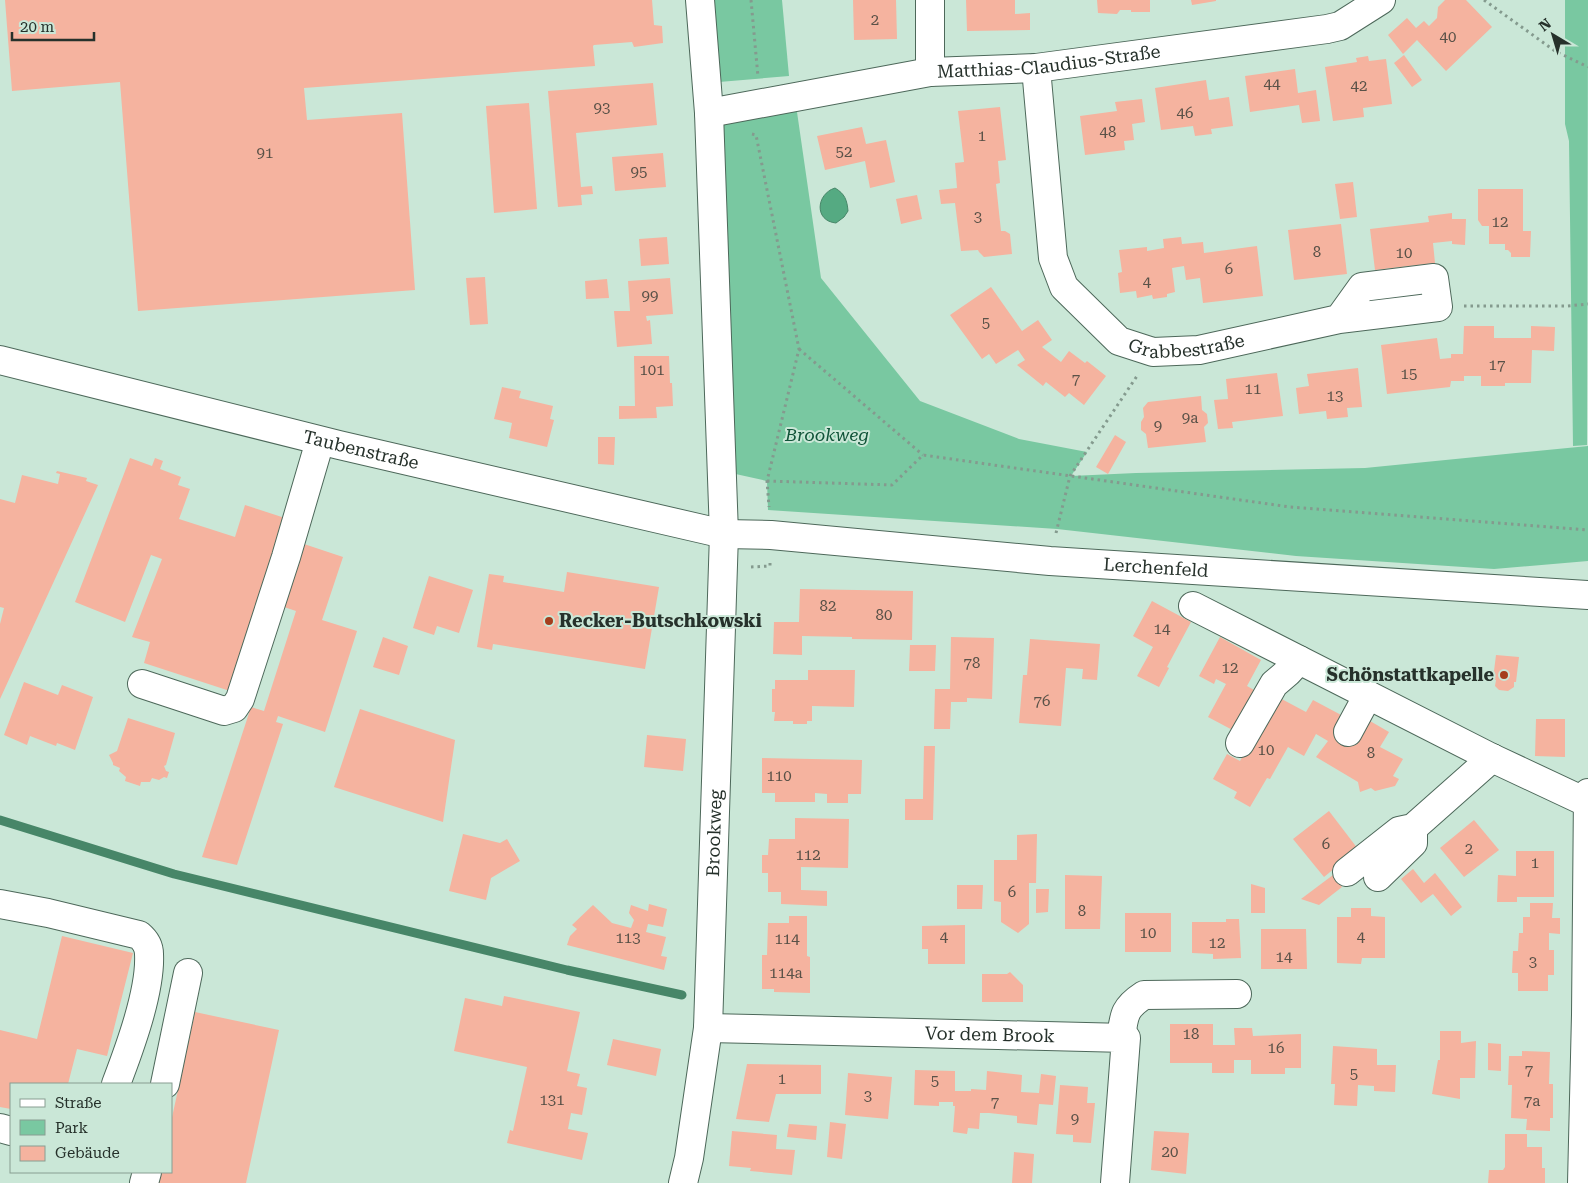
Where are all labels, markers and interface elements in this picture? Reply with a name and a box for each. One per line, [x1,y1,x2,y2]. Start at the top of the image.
scale bar [12,10,95,42]
north arrow [1528,10,1578,60]
house number: 2 [871,11,879,29]
text: N [1536,15,1554,34]
text: 20 m [20,18,55,36]
house number: 40 [1440,28,1456,46]
street label: Matthias-Claudius-Straße [937,40,1162,82]
house number: 44 [1264,75,1281,93]
house number: 42 [1351,77,1367,95]
house number: 93 [594,99,610,117]
house number: 46 [1177,104,1193,122]
house number: 48 [1100,123,1116,141]
house number: 1 [978,127,986,145]
house number: 52 [836,143,852,161]
house number: 91 [257,144,273,162]
house number: 95 [631,163,647,181]
house number: 3 [974,208,982,226]
house number: 12 [1492,213,1508,231]
house number: 8 [1313,243,1321,261]
house number: 10 [1396,244,1412,262]
house number: 6 [1225,260,1233,278]
house number: 4 [1143,273,1152,291]
house number: 99 [642,287,658,305]
house number: 5 [982,314,990,332]
street label: Grabbestraße [1126,329,1246,362]
house number: 17 [1489,356,1505,374]
house number: 101 [639,361,665,379]
house number: 15 [1401,365,1417,383]
house number: 7 [1072,370,1080,388]
house number: 11 [1245,380,1261,398]
house number: 13 [1327,387,1343,405]
house number: 9a [1182,409,1198,427]
house number: 9 [1154,417,1162,435]
park label: Brookweg [784,424,869,445]
street label: Taubenstraße [301,425,421,473]
street label: Lerchenfeld [1103,553,1210,581]
house number: 82 [820,597,836,615]
house number: 80 [876,606,892,624]
place label: Recker-Butschkowski [559,610,762,631]
marker: Recker-Butschkowski [543,615,555,627]
house number: 14 [1154,620,1171,638]
house number: 78 [964,654,980,672]
house number: 12 [1222,659,1238,677]
place label: Schönstattkapelle [1327,664,1494,685]
marker: Schönstattkapelle [1498,669,1510,681]
house number: 76 [1034,692,1050,710]
house number: 10 [1258,741,1274,759]
house number: 8 [1367,744,1375,762]
house number: 110 [766,767,792,785]
street label: Brookweg [702,789,726,877]
house number: 6 [1322,835,1330,853]
house number: 2 [1465,840,1473,858]
house number: 112 [795,846,821,864]
house number: 1 [1531,854,1539,872]
house number: 6 [1008,883,1016,901]
house number: 8 [1078,902,1086,920]
house number: 10 [1140,924,1156,942]
house number: 4 [940,928,949,946]
house number: 4 [1357,928,1366,946]
house number: 113 [615,929,641,947]
house number: 114 [774,930,800,948]
house number: 12 [1209,934,1225,952]
house number: 14 [1276,948,1293,966]
house number: 3 [1529,953,1537,971]
house number: 114a [769,964,803,982]
street label: Vor dem Brook [925,1022,1055,1046]
house number: 18 [1183,1025,1199,1043]
house number: 16 [1268,1039,1284,1057]
house number: 7 [1525,1061,1533,1079]
house number: 5 [1350,1065,1358,1083]
house number: 1 [778,1070,786,1088]
house number: 5 [931,1072,939,1090]
legend [10,1083,172,1173]
house number: 3 [864,1087,872,1105]
house number: 131 [539,1091,565,1109]
house number: 7a [1524,1092,1540,1110]
house number: 7 [991,1093,999,1111]
text: Straße [55,1094,102,1112]
house number: 9 [1071,1110,1079,1128]
text: Park [55,1119,89,1137]
house number: 20 [1162,1143,1178,1161]
text: Gebäude [55,1144,120,1162]

